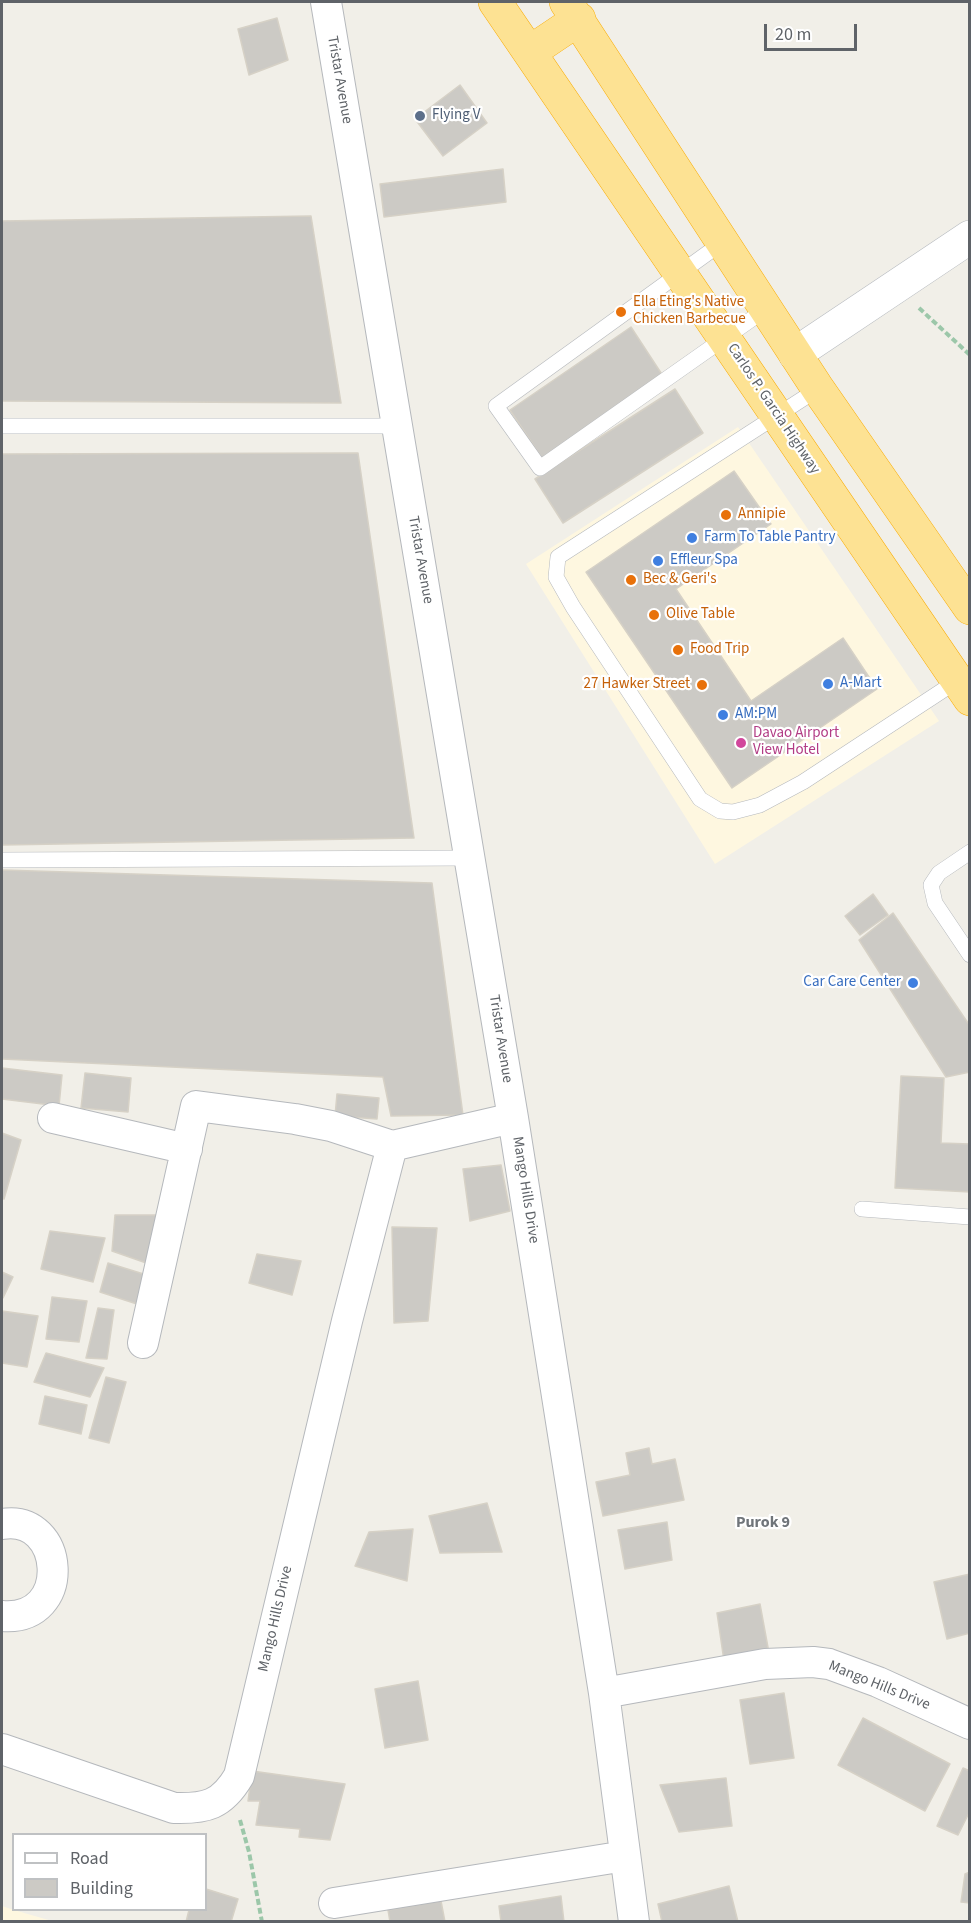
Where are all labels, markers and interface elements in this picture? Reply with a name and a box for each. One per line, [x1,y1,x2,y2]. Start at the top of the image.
scale bar [767,12,860,50]
text: 20 m [775,22,811,47]
street label: Tristar Avenue [322,35,356,125]
place label: Flying V [432,107,480,125]
marker: Flying V [413,109,427,123]
place label: Ella Eting's Native Chicken Barbecue [633,294,746,329]
marker: Ella Eting's Native Chicken Barbecue [614,305,628,319]
street label: Carlos P. Garcia Highway [723,340,823,478]
place label: Annipie [738,506,786,524]
marker: Annipie [719,508,733,522]
street label: Tristar Avenue [403,515,437,605]
place label: Farm To Table Pantry [704,529,836,547]
marker: Farm To Table Pantry [685,531,699,545]
place label: Effleur Spa [670,552,738,570]
marker: Effleur Spa [651,554,665,568]
place label: Bec & Geri's [643,571,717,589]
marker: Bec & Geri's [624,573,638,587]
place label: Olive Table [666,606,735,624]
marker: Olive Table [647,608,661,622]
place label: Food Trip [690,641,749,659]
marker: Food Trip [671,643,685,657]
place label: A-Mart [840,675,882,693]
place label: 27 Hawker Street [584,676,690,694]
marker: A-Mart [821,677,835,691]
marker: 27 Hawker Street [695,678,709,692]
place label: AM:PM [735,706,777,724]
marker: AM:PM [716,708,730,722]
place label: Davao Airport View Hotel [753,725,839,760]
marker: Davao Airport View Hotel [734,736,748,750]
place label: Car Care Center [803,974,901,992]
marker: Car Care Center [906,976,920,990]
street label: Tristar Avenue [484,994,516,1084]
street label: Mango Hills Drive [508,1135,542,1245]
district label: Purok 9 [736,1513,790,1533]
street label: Mango Hills Drive [255,1564,297,1674]
street label: Mango Hills Drive [826,1657,932,1715]
legend [12,1833,207,1911]
text: Road [70,1846,109,1871]
text: Building [70,1876,133,1901]

